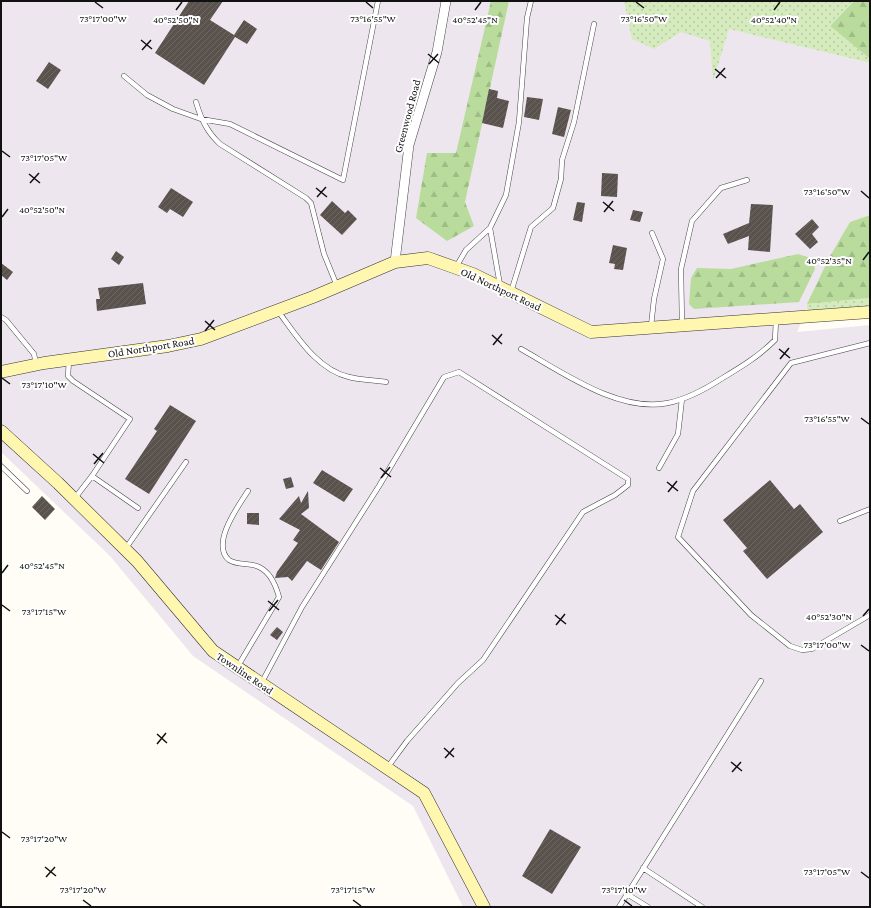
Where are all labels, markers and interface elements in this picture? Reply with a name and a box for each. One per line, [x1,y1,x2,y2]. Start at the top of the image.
text: 73°17'00"W [79,13,127,24]
text: 73°16'55"W [350,13,397,24]
text: 73°16'50"W [621,13,668,24]
text: 40°52'50"N [153,14,200,25]
text: 40°52'45"N [452,14,498,25]
text: 40°52'40"N [751,14,798,25]
street label: Greenwood Road [391,78,423,154]
text: 73°17'05"W [21,152,68,163]
text: 73°16'50"W [804,186,851,197]
text: 40°52'50"N [19,204,66,215]
text: 40°52'35"N [806,255,852,266]
street label: Old Northport Road [458,265,543,314]
street label: Old Northport Road [107,334,195,361]
text: 73°17'10"W [21,379,67,390]
text: 73°16'55"W [804,413,851,424]
text: 40°52'45"N [19,560,65,571]
text: 73°17'15"W [22,606,67,617]
text: 40°52'30"N [806,611,853,622]
text: 73°17'00"W [803,639,851,650]
street label: Townline Road [214,650,276,697]
text: 73°17'20"W [21,833,68,844]
text: 73°17'05"W [804,866,851,877]
text: 73°17'20"W [60,884,107,895]
text: 73°17'15"W [331,884,376,895]
text: 73°17'10"W [601,884,647,895]

